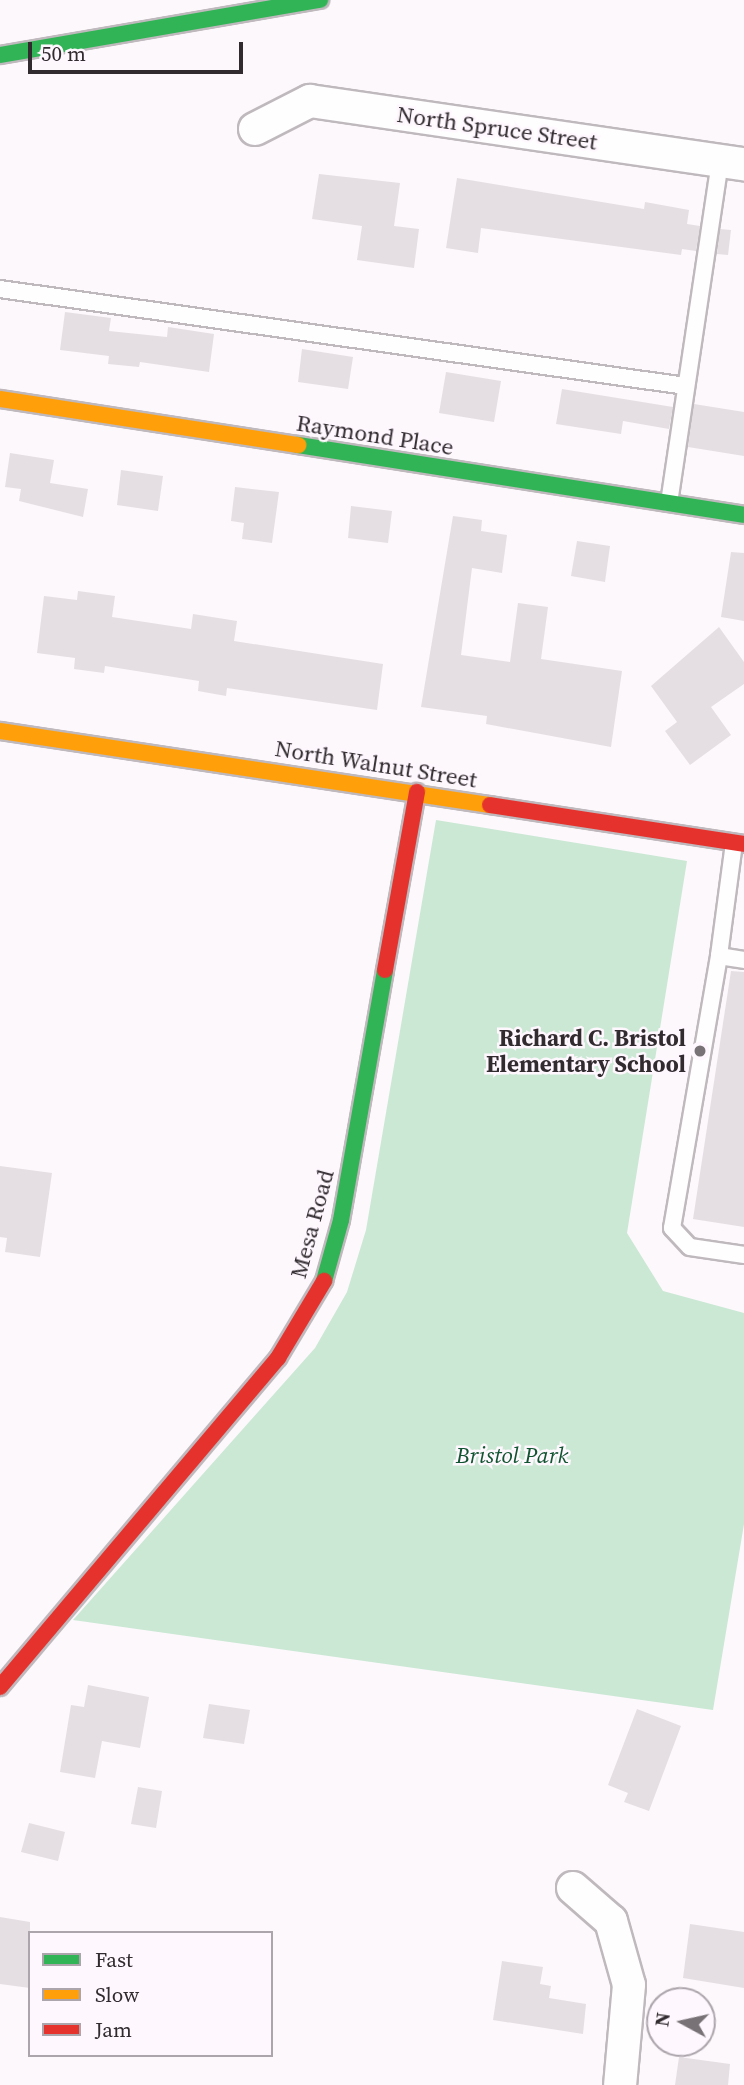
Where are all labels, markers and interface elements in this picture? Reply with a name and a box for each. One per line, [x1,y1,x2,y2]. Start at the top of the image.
scale bar [32,28,247,72]
text: 50 m [41,39,86,68]
street label: North Spruce Street [395,100,599,156]
street label: Raymond Place [294,409,456,461]
street label: North Walnut Street [273,734,479,794]
place label: Richard C. Bristol Elementary School [486,1024,686,1078]
marker: Richard C. Bristol Elementary School [692,1043,708,1059]
street label: Mesa Road [284,1167,340,1281]
park label: Bristol Park [456,1441,568,1469]
legend [28,1931,273,2057]
text: Fast [95,1945,133,1974]
text: Slow [95,1980,139,2009]
north arrow [646,1987,716,2057]
text: N [648,2011,676,2028]
text: Jam [95,2015,132,2044]

